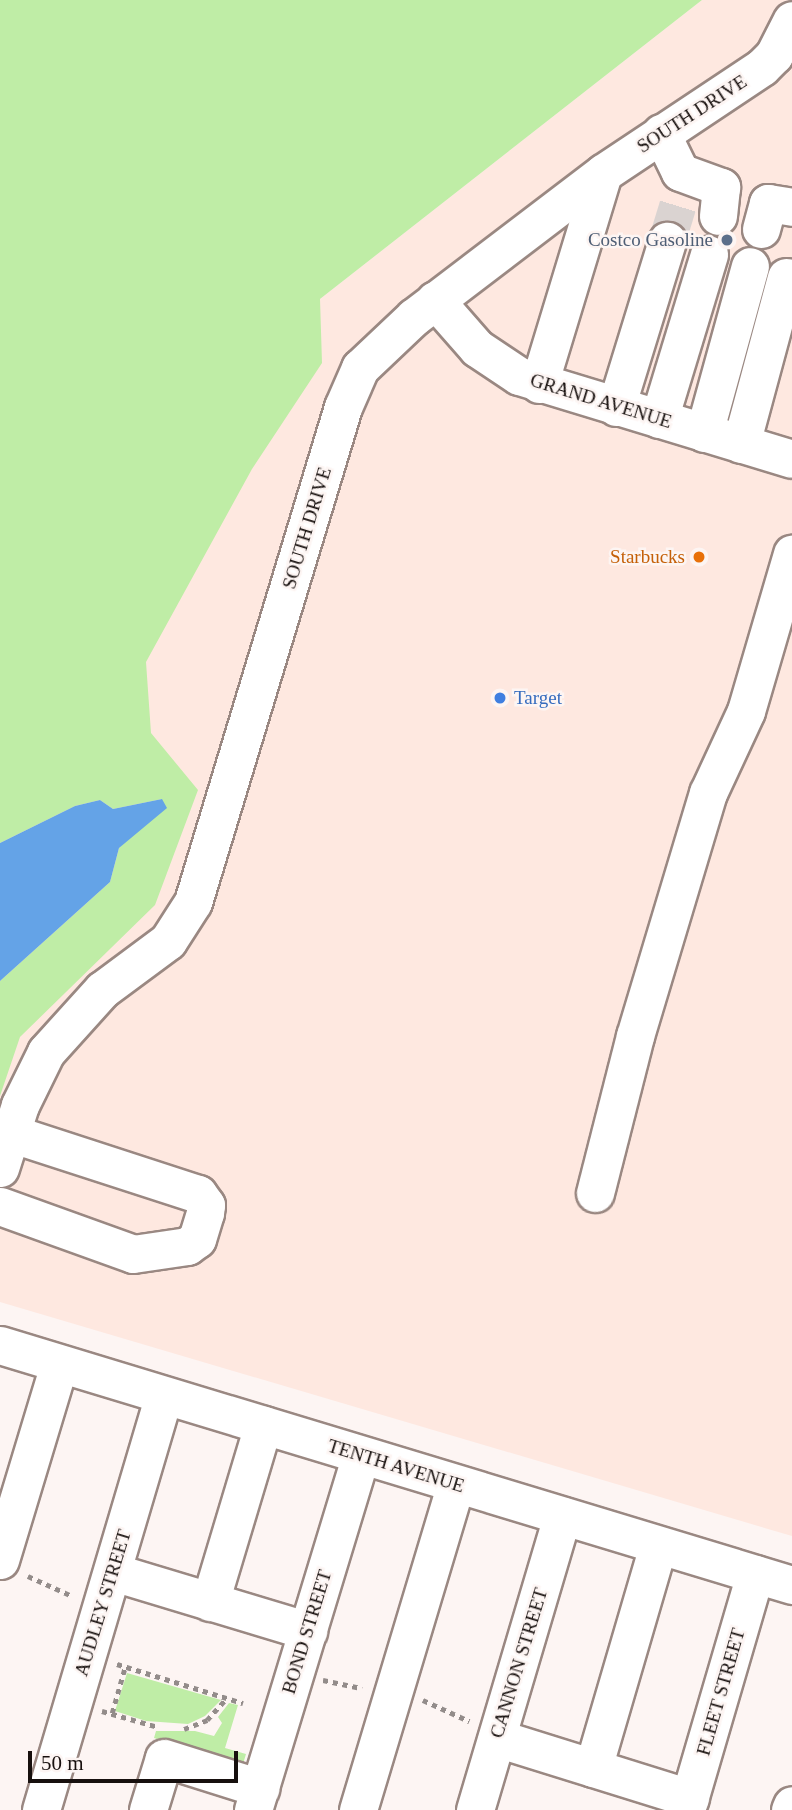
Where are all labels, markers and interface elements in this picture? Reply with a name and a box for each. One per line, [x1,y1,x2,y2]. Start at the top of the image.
street label: SOUTH DRIVE [633,70,751,158]
place label: Costco Gasoline [588,229,713,251]
marker: Costco Gasoline [719,232,735,248]
street label: GRAND AVENUE [527,368,675,434]
street label: SOUTH DRIVE [278,464,336,592]
place label: Starbucks [610,546,685,568]
marker: Starbucks [691,549,707,565]
place label: Target [514,687,562,709]
marker: Target [492,690,508,706]
street label: TENTH AVENUE [324,1434,468,1498]
street label: AUDLEY STREET [70,1527,136,1679]
street label: BOND STREET [277,1567,337,1697]
street label: CANNON STREET [485,1585,553,1741]
street label: FLEET STREET [692,1626,750,1758]
scale bar [32,1736,242,1780]
text: 50 m [41,1751,84,1775]

